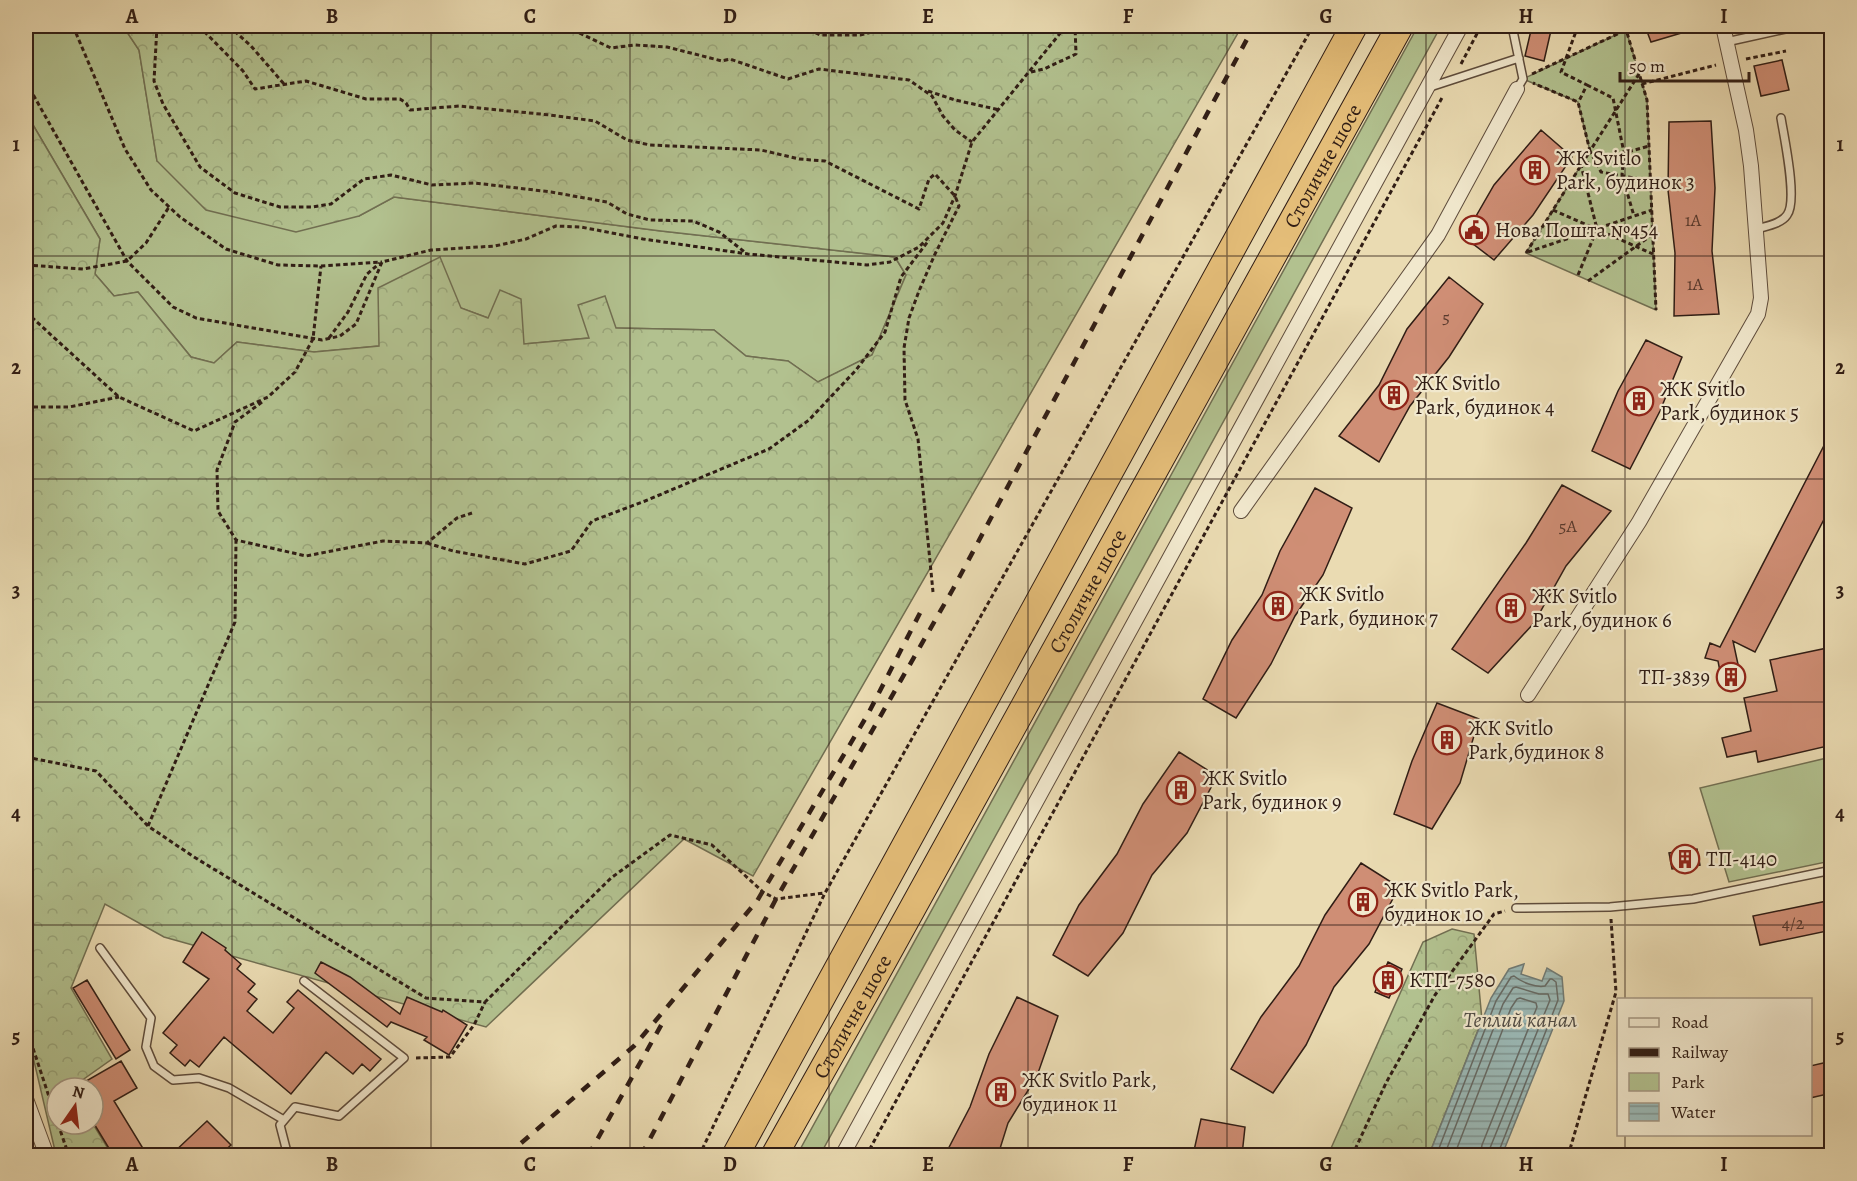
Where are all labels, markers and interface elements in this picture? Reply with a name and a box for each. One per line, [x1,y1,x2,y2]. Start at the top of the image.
text: A [125,3,139,30]
text: B [326,3,338,30]
text: C [524,3,536,30]
text: D [723,3,737,30]
text: E [922,3,934,30]
text: F [1123,3,1134,30]
text: G [1319,3,1333,30]
text: H [1519,3,1534,30]
text: I [1720,3,1728,30]
scale bar [1620,45,1749,83]
text: 50 m [1629,54,1665,78]
street label: Столичне шосе [1277,99,1368,233]
text: 1 [12,131,20,158]
text: 1 [1836,131,1844,158]
place label: ЖК Svitlo Park, будинок 3 [1556,144,1695,196]
building icon: ЖК Svitlo Park, будинок 3 [1519,154,1551,186]
house number: 1А [1685,208,1702,232]
public building icon: Нова Пошта №454 [1458,214,1490,246]
place label: Нова Пошта №454 [1495,216,1658,244]
house number: 1А [1687,272,1704,296]
house number: 5 [1442,305,1450,329]
text: 2 [11,354,21,381]
text: 2 [1835,354,1845,381]
place label: ЖК Svitlo Park, будинок 4 [1415,369,1555,421]
place label: ЖК Svitlo Park, будинок 5 [1660,375,1799,427]
building icon: ЖК Svitlo Park, будинок 4 [1378,379,1410,411]
building icon: ЖК Svitlo Park, будинок 5 [1623,385,1655,417]
house number: 5А [1559,514,1578,538]
street label: Столичне шосе [1042,524,1133,658]
text: 3 [12,577,20,604]
text: 3 [1836,577,1844,604]
place label: ЖК Svitlo Park, будинок 7 [1299,580,1438,632]
place label: ЖК Svitlo Park, будинок 6 [1532,582,1672,634]
building icon: ЖК Svitlo Park, будинок 7 [1262,590,1294,622]
building icon: ЖК Svitlo Park, будинок 6 [1495,592,1527,624]
building icon: ТП-3839 [1715,661,1747,693]
place label: ТП-3839 [1639,663,1710,691]
place label: ЖК Svitlo Park,будинок 8 [1468,714,1605,766]
building icon: ЖК Svitlo Park,будинок 8 [1431,724,1463,756]
place label: ЖК Svitlo Park, будинок 9 [1202,764,1342,816]
building icon: ЖК Svitlo Park, будинок 9 [1165,774,1197,806]
text: 4 [11,800,21,827]
text: 4 [1835,800,1845,827]
building icon: ТП-4140 [1669,843,1701,875]
place label: ТП-4140 [1706,845,1777,873]
place label: ЖК Svitlo Park, будинок 10 [1384,876,1519,928]
building icon: ЖК Svitlo Park, будинок 10 [1347,886,1379,918]
house number: 4/2 [1782,911,1805,935]
street label: Столичне шосе [806,949,898,1084]
building icon: КТП-7580 [1372,964,1404,996]
place label: КТП-7580 [1409,966,1495,994]
legend [1617,998,1812,1136]
water label: Теплий канал [1463,1005,1577,1035]
text: Road [1671,1010,1709,1034]
text: 5 [12,1023,20,1050]
text: 5 [1836,1023,1844,1050]
text: Railway [1671,1040,1729,1064]
place label: ЖК Svitlo Park, будинок 11 [1022,1066,1157,1118]
text: Park [1671,1070,1705,1094]
north arrow [45,1076,105,1136]
building icon: ЖК Svitlo Park, будинок 11 [985,1076,1017,1108]
text: N [70,1080,87,1105]
text: Water [1670,1100,1716,1124]
text: A [125,1151,139,1178]
text: B [326,1151,338,1178]
text: C [524,1151,536,1178]
text: D [723,1151,737,1178]
text: E [922,1151,934,1178]
text: F [1123,1151,1134,1178]
text: G [1319,1151,1333,1178]
text: H [1519,1151,1534,1178]
text: I [1720,1151,1728,1178]

